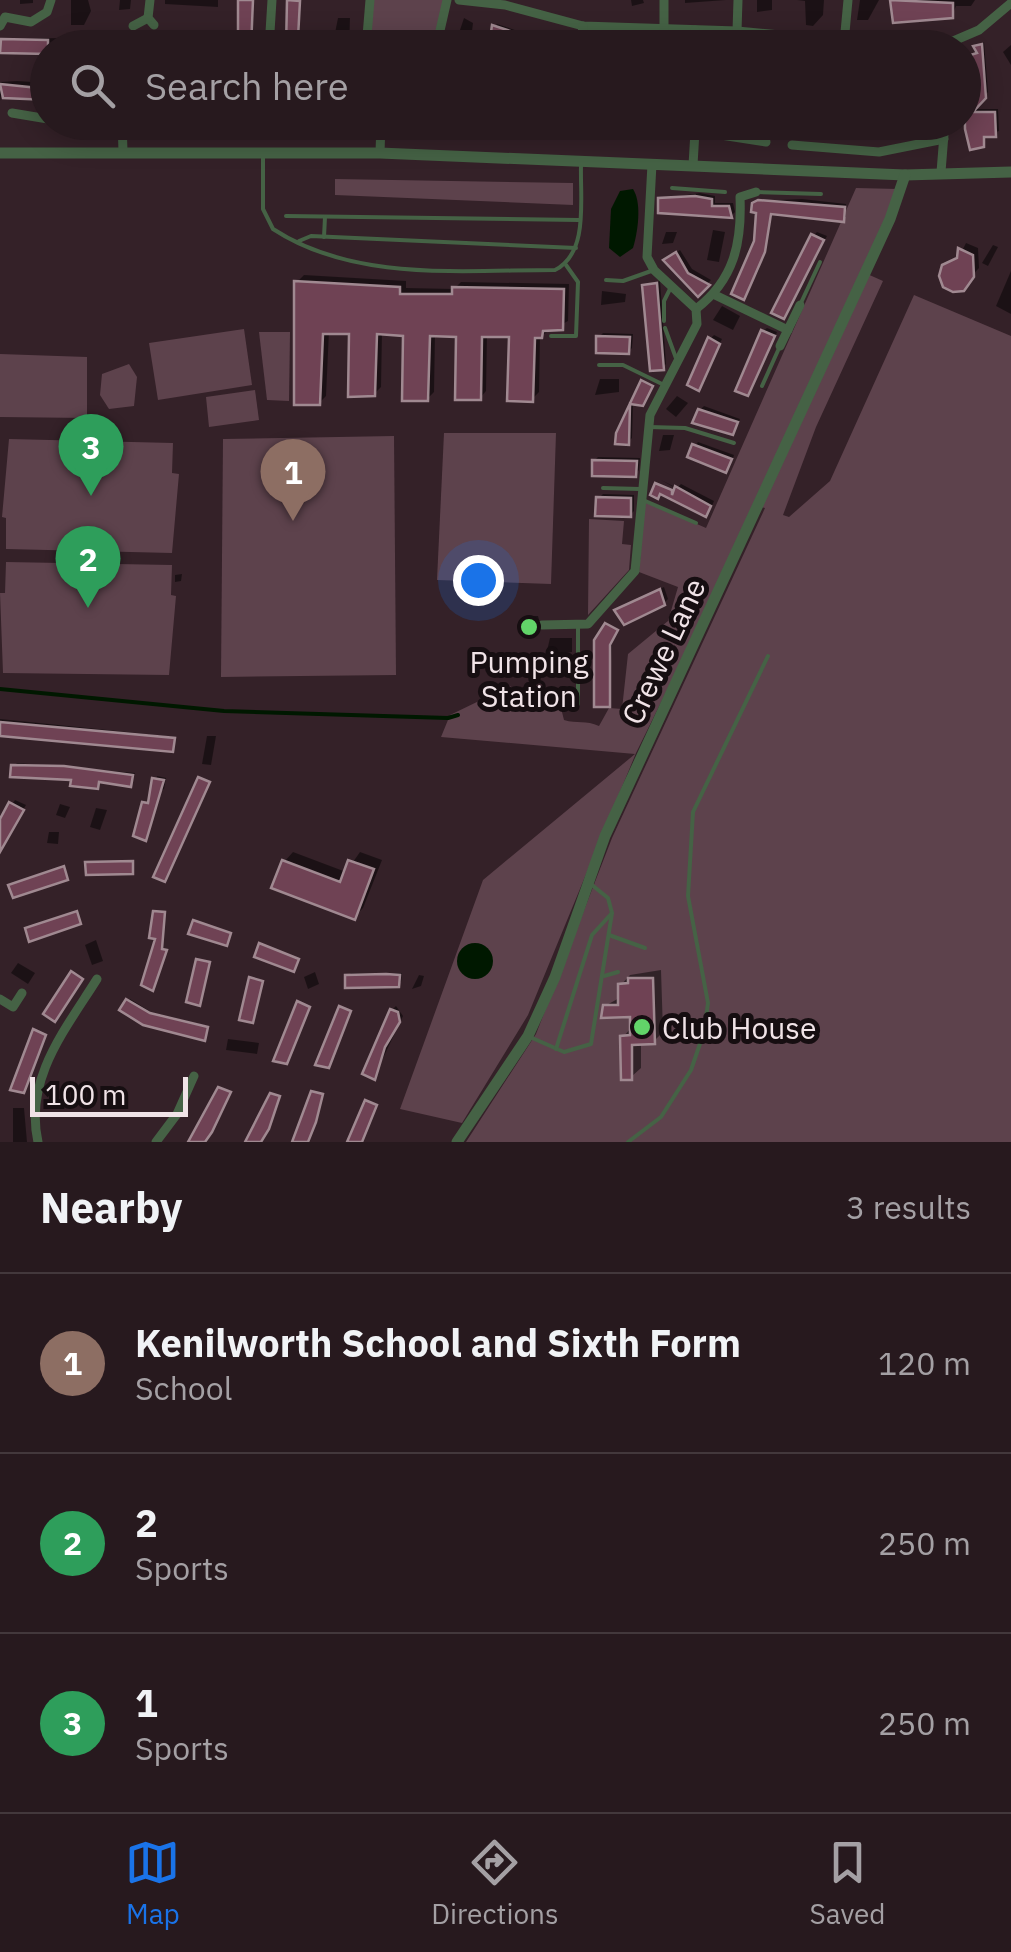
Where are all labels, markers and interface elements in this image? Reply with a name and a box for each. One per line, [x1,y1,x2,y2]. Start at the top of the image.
search box [30,30,981,140]
icon: search [65,58,120,113]
text: Search here [145,61,349,110]
pin: 3 [58,414,124,496]
pin: 1 [260,438,326,521]
pin: 2 [56,526,120,608]
your location [453,555,504,606]
street label: Crewe Lane [612,572,714,730]
marker: Pumping Station [518,616,540,638]
place label: Pumping Station [469,642,589,715]
place label: Club House [662,1008,816,1047]
marker: Club House [631,1016,653,1038]
scale bar [30,1072,188,1116]
text: 100 m [45,1076,126,1113]
text: Nearby [40,1180,182,1235]
text: 3 results [846,1186,971,1228]
text: Kenilworth School and Sixth Form [135,1318,741,1367]
text: 1 [63,1342,82,1384]
text: 120 m [878,1342,971,1384]
text: School [135,1367,232,1409]
text: 2 [135,1498,158,1547]
text: 2 [63,1522,82,1564]
text: 250 m [878,1522,971,1564]
text: Sports [135,1547,229,1589]
text: 1 [135,1678,158,1727]
text: 3 [63,1702,82,1744]
text: 250 m [878,1702,971,1744]
text: Sports [135,1727,229,1769]
tab: Map [125,1835,180,1932]
tab: Directions [431,1835,559,1932]
tab: Saved [809,1835,886,1932]

